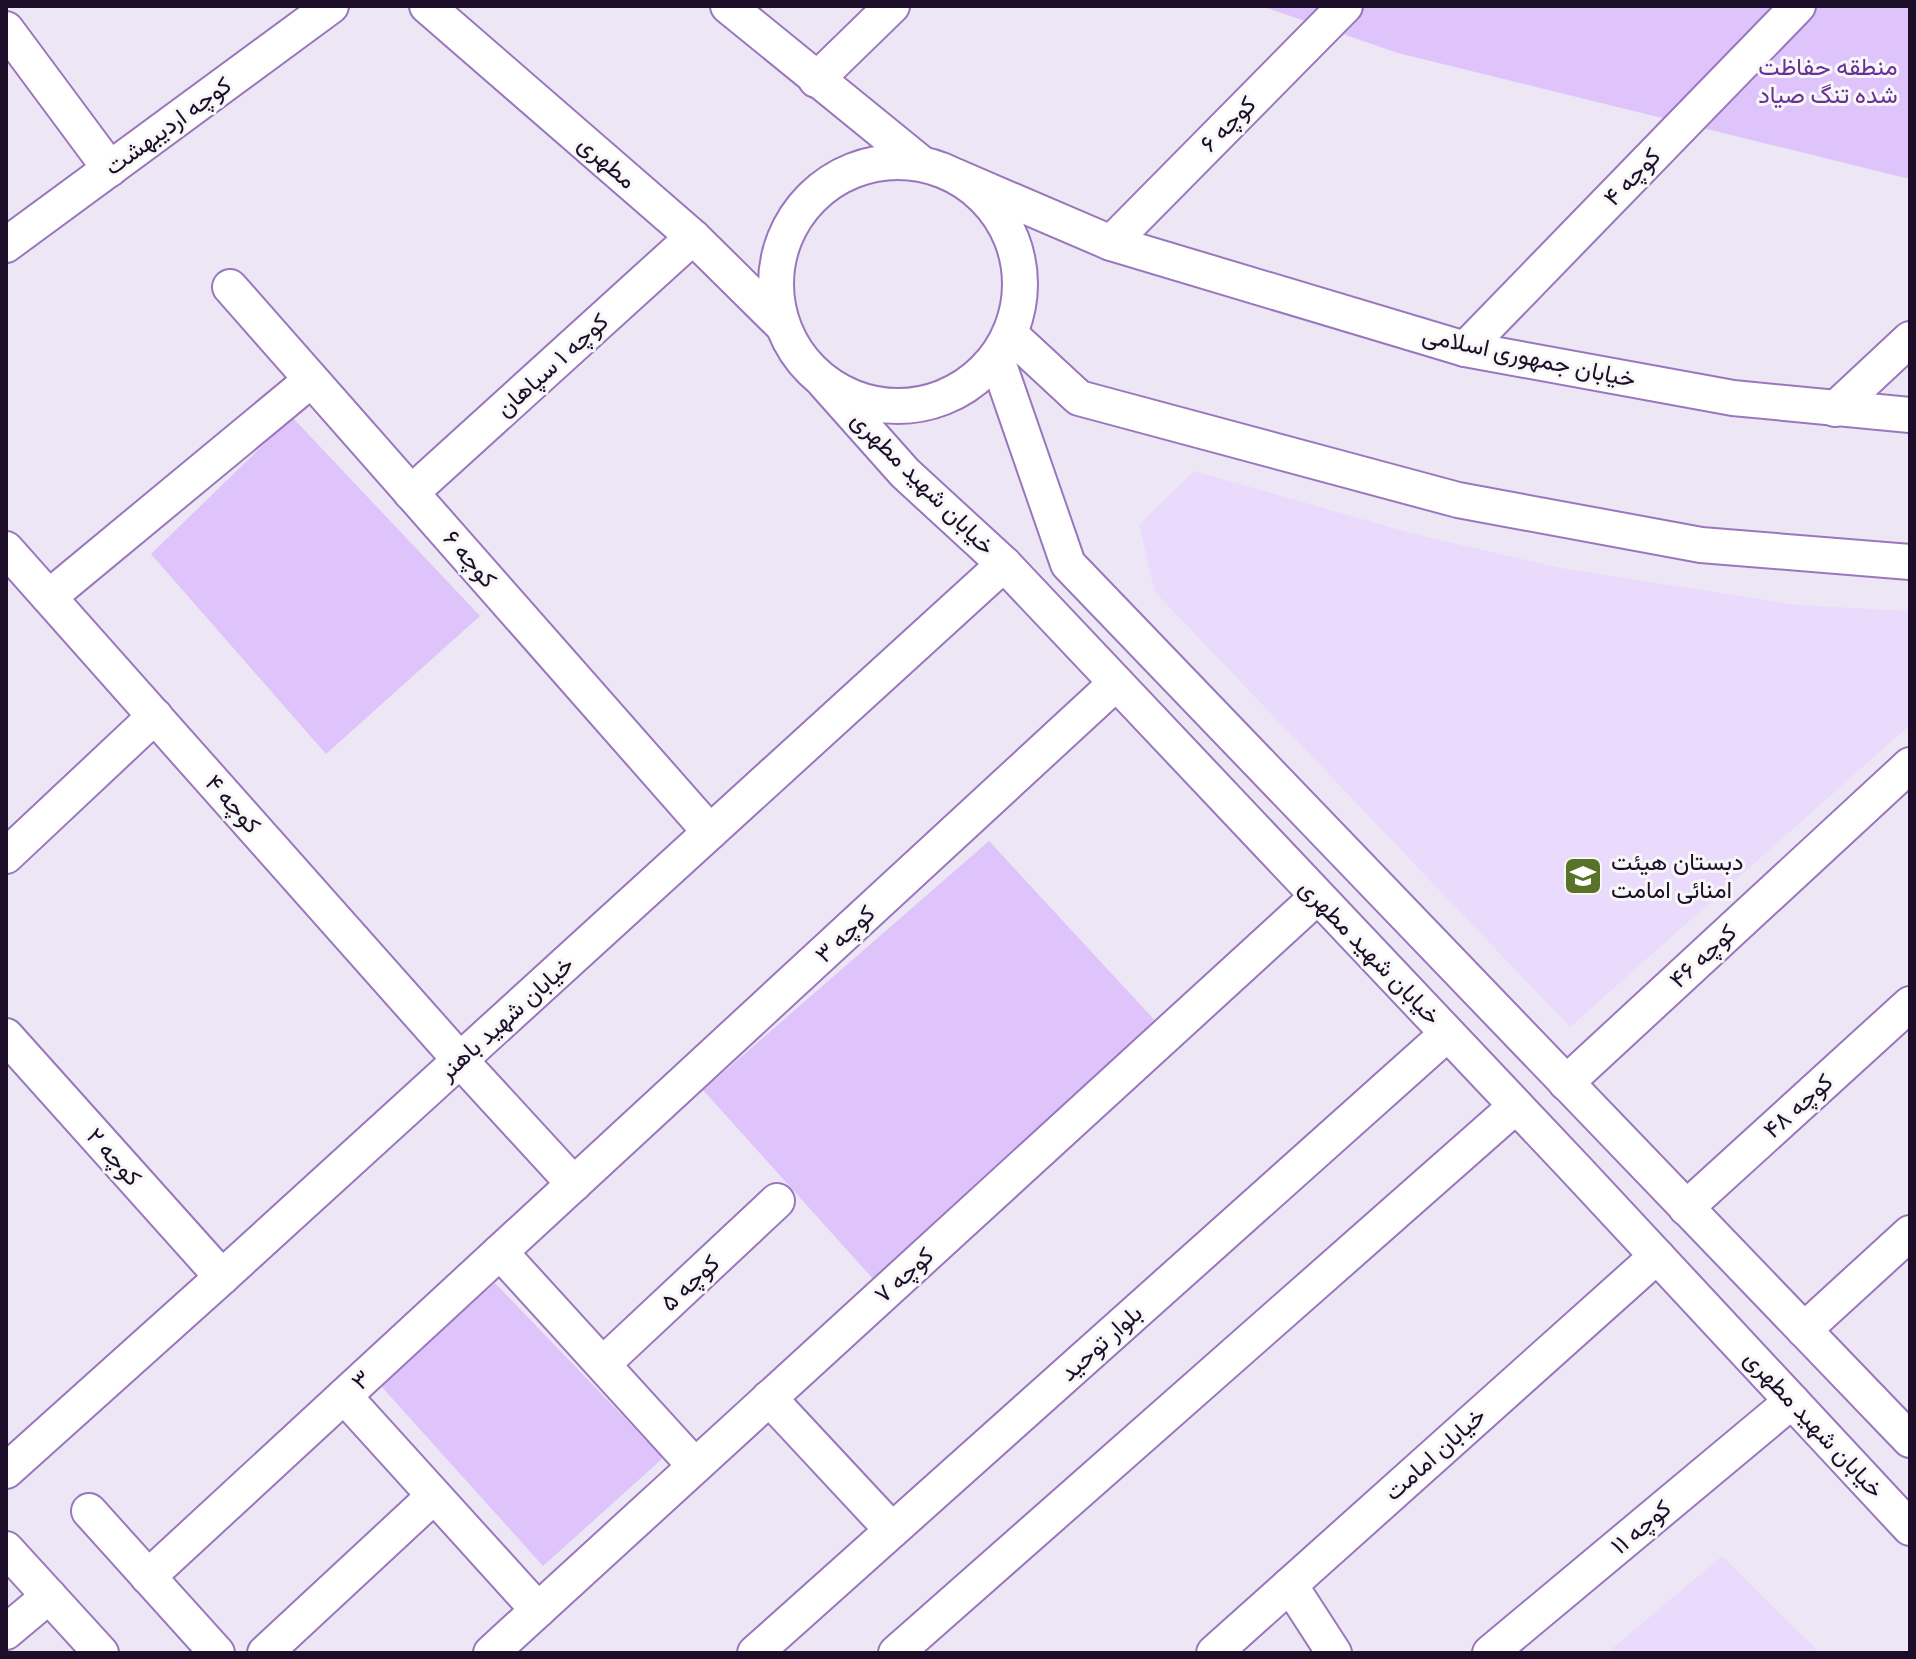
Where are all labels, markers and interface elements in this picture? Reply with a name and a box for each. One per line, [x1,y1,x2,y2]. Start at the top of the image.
park label: منطقه حفاظت شده تنگ صیاد [1758,53,1898,109]
street label: کوچه اردیبهشت [99,71,238,183]
street label: کوچه ۶ [1194,90,1263,159]
street label: مطهری [572,129,642,195]
street label: کوچه ۴ [1598,142,1668,213]
street label: کوچه ۱ سپاهان [490,307,615,424]
street label: خیابان جمهوری اسلامی [1420,321,1638,394]
street label: خیابان شهید مطهری [845,405,1001,561]
street label: کوچه ۶ [436,524,503,595]
street label: کوچه ۴ [198,769,267,840]
place label: دبستان هیئت امنائی امامت [1611,848,1743,904]
school or university icon: دبستان هیئت امنائی امامت [1562,855,1604,897]
street label: خیابان شهید مطهری [1293,873,1447,1031]
street label: کوچه ۳ [809,899,882,970]
street label: کوچه ۴۶ [1664,918,1743,995]
street label: خیابان شهید باهنر [432,950,580,1087]
street label: کوچه ۴۸ [1758,1068,1840,1146]
street label: کوچه ۲ [79,1122,147,1193]
street label: کوچه ۷ [869,1241,941,1310]
street label: کوچه ۵ [655,1249,726,1318]
street label: بلوار توحید [1054,1299,1148,1388]
street label: خیابان شهید مطهری [1738,1344,1890,1504]
street label: ۳ [346,1364,376,1396]
street label: خیابان امامت [1379,1401,1491,1507]
street label: کوچه ۱۱ [1605,1494,1678,1562]

